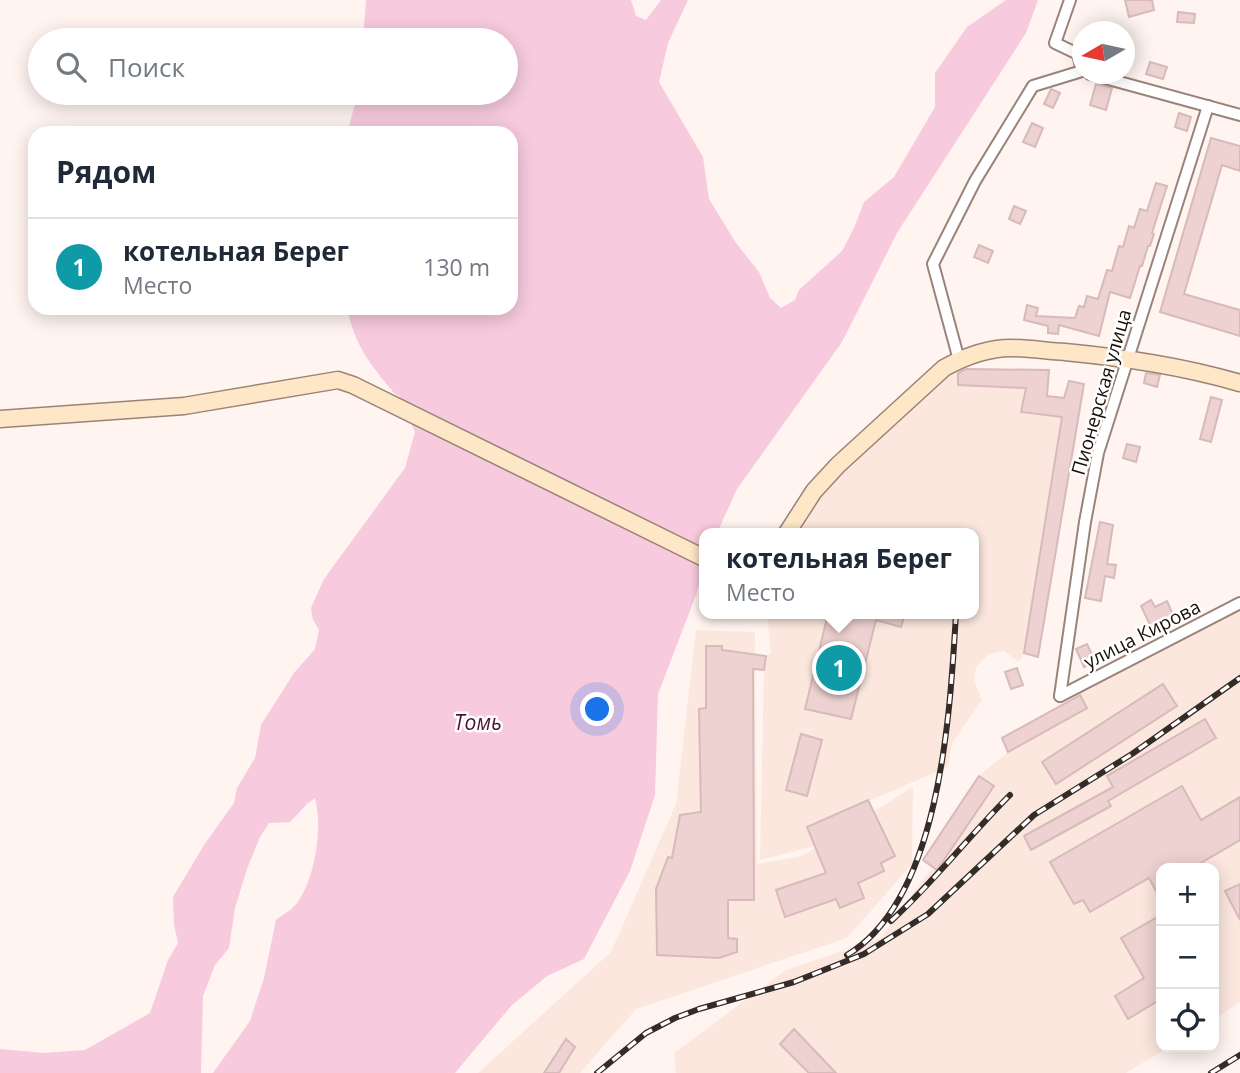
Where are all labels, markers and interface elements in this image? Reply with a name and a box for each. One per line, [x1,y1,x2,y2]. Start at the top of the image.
north arrow [1072,21,1135,84]
search box [28,28,518,105]
icon: search [52,48,90,86]
text: Поиск [108,49,185,85]
text: Рядом [56,151,156,192]
text: котельная Берег [123,233,349,269]
text: 1 [72,251,86,283]
text: 130 m [423,251,490,283]
text: Место [123,269,192,301]
street label: Пионерская улица [1065,306,1137,478]
popup [699,528,979,619]
text: котельная Берег [726,540,952,576]
text: Место [726,576,795,608]
street label: улица Кирова [1079,593,1205,675]
pin: 1 [816,642,862,694]
your location [580,692,614,726]
water label: Томь [454,708,502,736]
map controls [1156,863,1219,1052]
button: + [1156,863,1219,926]
button: − [1156,926,1219,989]
button: locate [1156,989,1219,1052]

